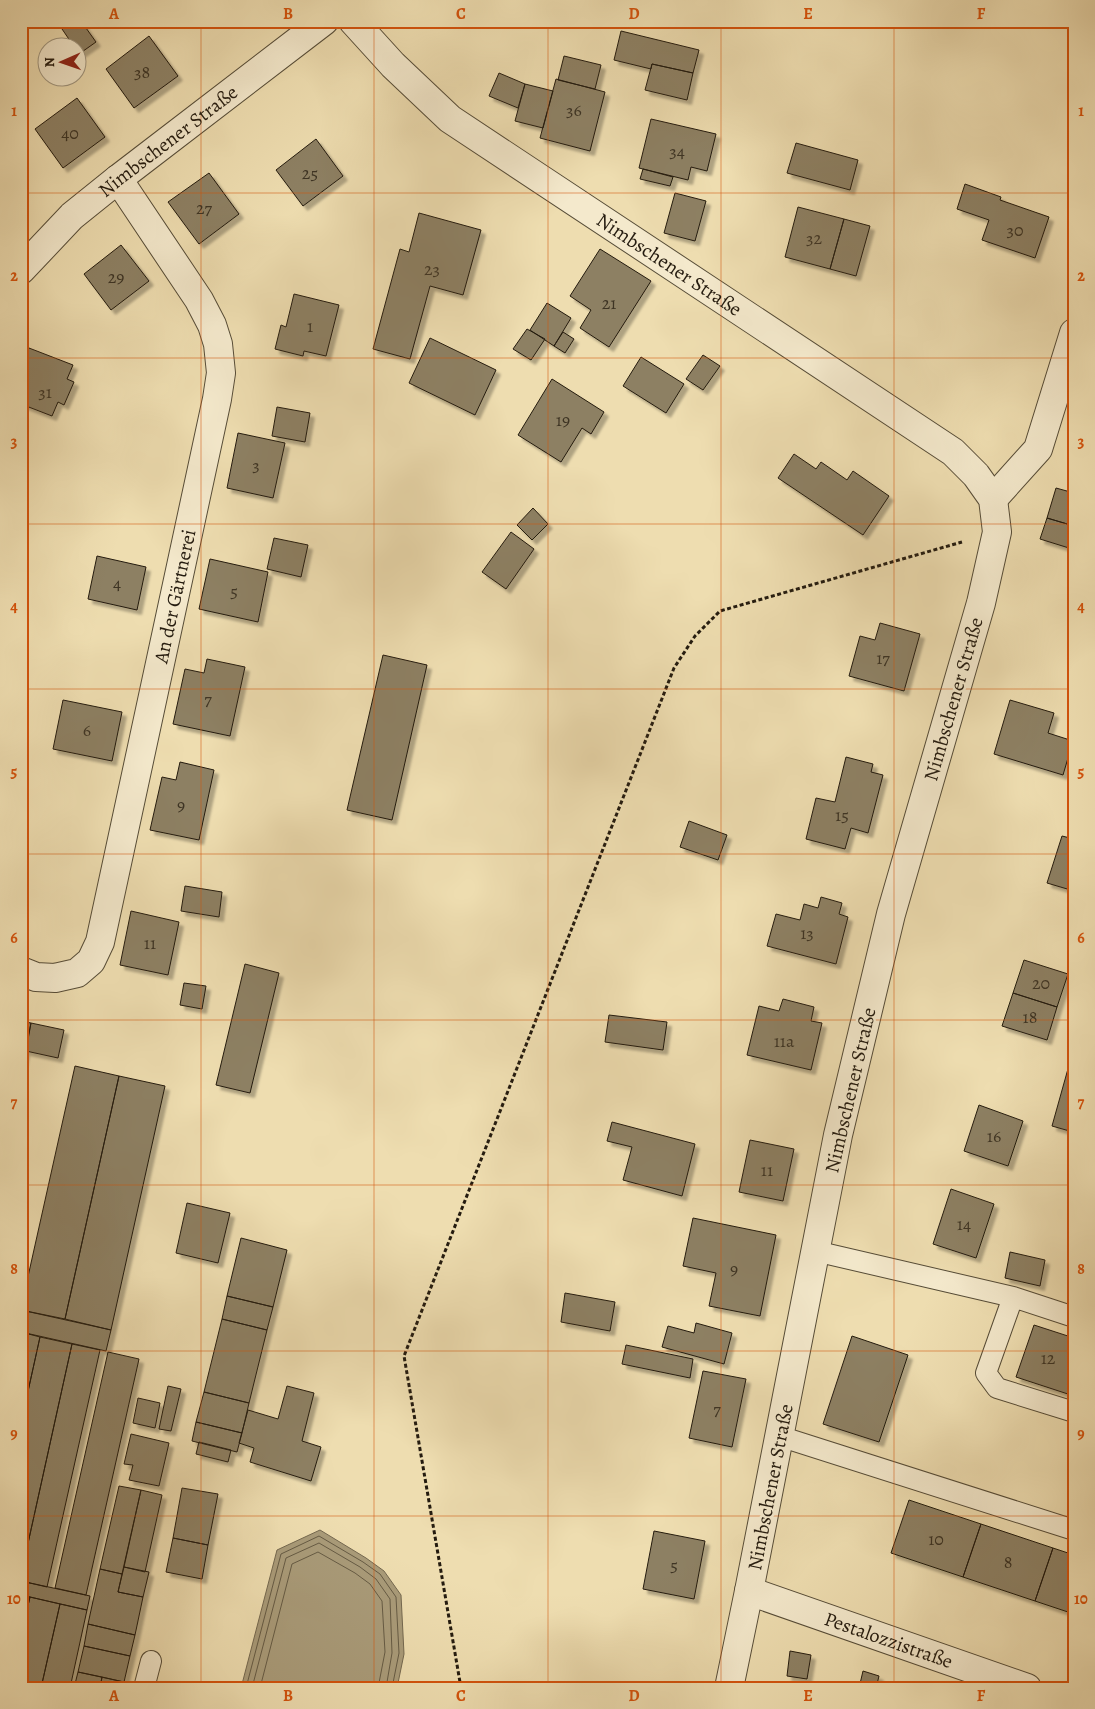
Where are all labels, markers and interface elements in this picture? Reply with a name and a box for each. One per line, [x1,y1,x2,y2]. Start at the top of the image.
text: A [108,3,120,25]
text: B [283,3,293,25]
text: C [456,3,466,25]
text: D [628,3,640,25]
text: E [803,3,813,25]
text: F [977,3,986,25]
north arrow [38,38,88,88]
text: N [40,57,59,68]
house number: 38 [134,60,150,84]
street label: Nimbschener Straße [93,79,243,204]
house number: 36 [566,98,582,122]
text: 1 [11,100,17,122]
text: 1 [1078,100,1084,122]
house number: 40 [61,121,79,145]
house number: 34 [669,139,685,163]
house number: 25 [302,161,318,185]
house number: 27 [196,196,212,220]
street label: Nimbschener Straße [591,207,747,323]
house number: 30 [1006,218,1024,242]
house number: 32 [806,226,822,250]
house number: 23 [424,257,440,281]
text: 2 [10,265,18,287]
house number: 29 [108,265,124,289]
text: 2 [1077,265,1085,287]
house number: 21 [602,291,616,315]
house number: 1 [307,314,313,338]
house number: 31 [38,380,52,404]
house number: 19 [556,408,570,432]
text: 3 [11,431,18,453]
text: 3 [1078,431,1085,453]
house number: 3 [252,453,260,477]
street label: An der Gärtnerei [147,527,203,667]
house number: 4 [113,571,121,595]
house number: 5 [230,579,238,603]
text: 4 [10,596,18,618]
text: 4 [1077,596,1085,618]
street label: Nimbschener Straße [917,614,990,784]
house number: 17 [876,646,890,670]
house number: 7 [204,687,212,711]
house number: 6 [83,718,91,742]
text: 5 [11,761,18,783]
text: 5 [1078,761,1085,783]
house number: 9 [177,793,185,817]
house number: 15 [835,803,849,827]
house number: 13 [800,921,814,945]
text: 6 [10,927,18,949]
text: 6 [1077,927,1085,949]
house number: 11 [144,931,156,955]
house number: 20 [1032,971,1050,995]
street label: Nimbschener Straße [818,1005,883,1176]
house number: 18 [1023,1005,1037,1029]
house number: 11a [774,1029,795,1053]
text: 7 [11,1092,18,1114]
text: 7 [1078,1092,1085,1114]
house number: 16 [987,1124,1001,1148]
house number: 11 [761,1158,773,1182]
house number: 14 [957,1212,971,1236]
house number: 9 [730,1257,738,1281]
text: 8 [10,1258,18,1280]
text: 8 [1077,1258,1085,1280]
house number: 12 [1041,1346,1056,1370]
house number: 7 [713,1397,721,1421]
street label: Nimbschener Straße [741,1402,800,1573]
text: 9 [10,1423,18,1445]
text: 9 [1077,1423,1085,1445]
house number: 10 [928,1527,944,1551]
house number: 8 [1004,1550,1012,1574]
house number: 5 [670,1553,678,1577]
text: 10 [7,1588,21,1610]
text: 10 [1074,1588,1088,1610]
street label: Pestalozzistraße [821,1605,956,1675]
text: A [108,1685,120,1707]
text: B [283,1685,293,1707]
text: C [456,1685,466,1707]
text: D [628,1685,640,1707]
text: E [803,1685,813,1707]
text: F [977,1685,986,1707]

